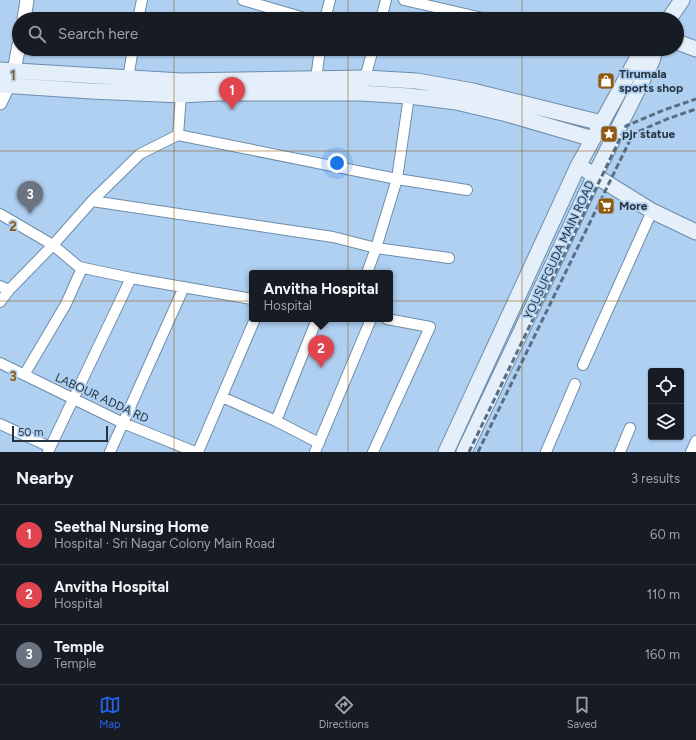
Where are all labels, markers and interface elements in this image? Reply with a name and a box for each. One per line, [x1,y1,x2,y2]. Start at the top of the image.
search box [12,12,684,56]
icon: search [26,23,48,45]
text: Search here [58,25,138,43]
place label: Tirumala sports shop [619,67,683,95]
text: 1 [10,68,16,83]
shop icon: Tirumala sports shop [596,71,616,91]
pin: 1 [219,77,245,110]
place icon: pjr statue [599,124,619,144]
place label: pjr statue [622,127,675,141]
your location [327,153,347,173]
street label: YOUSUFGUDA MAIN ROAD [521,178,597,322]
pin: 3 [17,181,43,214]
supermarket icon: More [596,196,616,216]
place label: More [619,199,648,213]
text: 2 [9,219,17,234]
popup [249,270,393,322]
text: Anvitha Hospital [264,280,378,298]
text: Hospital [264,298,312,313]
pin: 2 [308,335,334,368]
map controls [648,368,684,440]
button: locate [648,368,684,404]
text: 3 [9,369,17,384]
street label: LABOUR ADDA RD [53,370,151,426]
button: layers [648,404,684,440]
scale bar [12,424,108,443]
text: 50 m [18,426,43,439]
text: Nearby [16,468,74,488]
text: 3 results [631,471,680,486]
text: Seethal Nursing Home [54,518,209,536]
text: 1 [26,527,32,542]
text: 60 m [650,527,680,542]
text: Hospital · Sri Nagar Colony Main Road [54,536,275,551]
text: Anvitha Hospital [54,578,169,596]
text: 2 [25,587,33,602]
text: 110 m [647,587,680,602]
text: Hospital [54,596,102,611]
text: Temple [54,638,104,656]
text: 3 [25,647,33,662]
text: 160 m [645,647,680,662]
text: Temple [54,656,96,671]
tab: Map [99,694,121,731]
tab: Directions [319,694,369,731]
tab: Saved [567,694,597,731]

